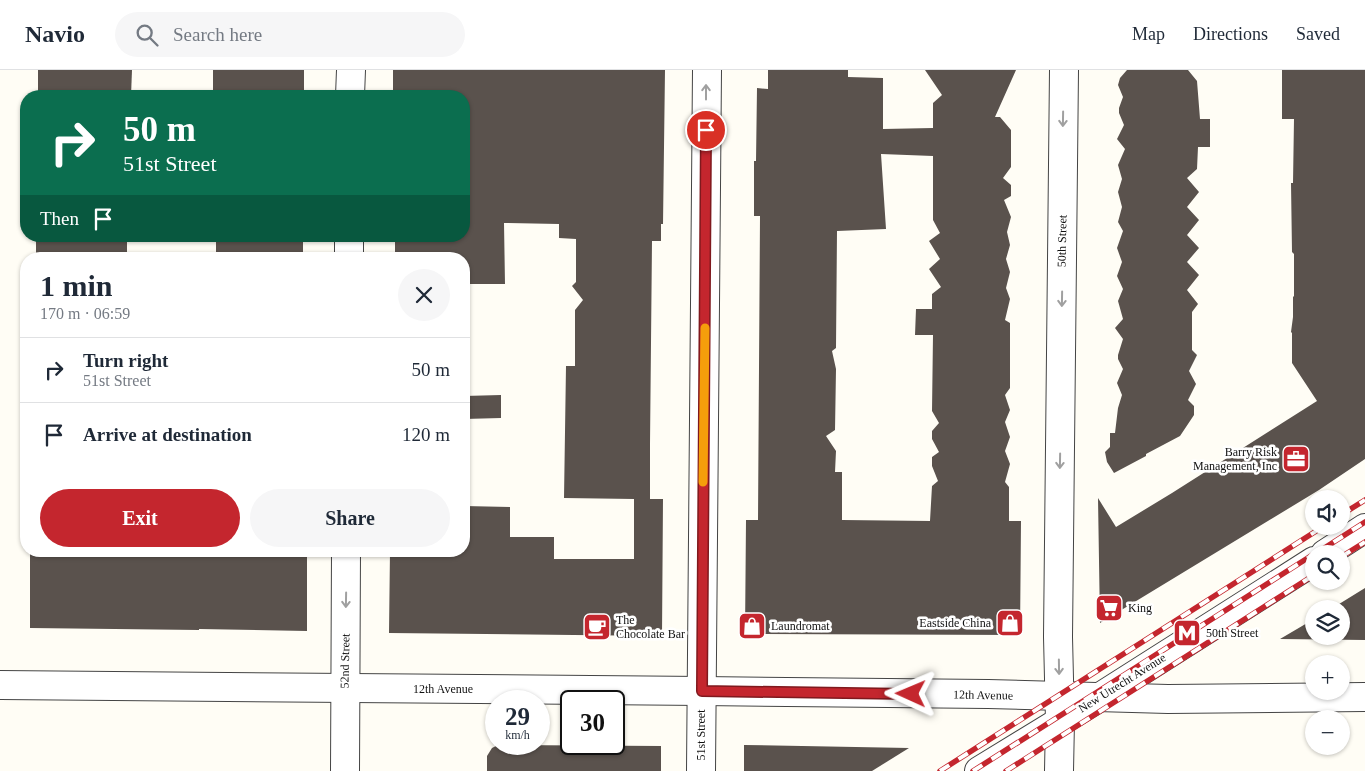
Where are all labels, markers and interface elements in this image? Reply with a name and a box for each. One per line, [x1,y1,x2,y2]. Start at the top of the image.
search box [115,12,465,57]
text: Navio [25,21,85,47]
icon: search [133,21,161,49]
text: Search here [173,24,262,45]
text: Map [1132,24,1165,44]
text: Directions [1193,24,1268,44]
text: Saved [1296,24,1340,44]
one-way arrow [702,85,711,101]
pin [685,109,727,151]
icon: right [40,110,105,175]
text: 50 m [123,110,196,149]
one-way arrow [1058,110,1068,126]
icon: arrive [692,116,720,144]
text: 51st Street [123,151,217,176]
icon: arrive [89,205,117,233]
text: Then [40,208,79,229]
street label: 50th Street [1055,214,1069,267]
text: 1 min [40,269,113,302]
button: close [398,269,450,321]
one-way arrow [1057,290,1067,306]
text: 170 m · 06:59 [40,305,130,322]
text: Turn right [83,350,168,371]
icon: right [40,356,68,384]
text: 50 m [411,359,450,380]
text: 51st Street [83,372,151,389]
icon: arrive [40,421,68,449]
text: Arrive at destination [83,424,252,445]
text: 120 m [402,424,450,445]
office icon: Barry Risk Management, Inc [1281,444,1311,474]
place label: Barry Risk Management, Inc [1193,445,1277,473]
one-way arrow [1055,452,1065,469]
button: Exit [40,489,240,547]
button: Share [250,489,450,547]
map controls [1305,490,1350,755]
button: sound [1305,490,1350,535]
button: search [1305,545,1350,590]
one-way arrow [341,592,351,608]
supermarket icon: King [1094,593,1124,623]
button: layers [1305,600,1350,645]
place label: King [1128,601,1152,615]
shop icon: Eastside China [995,608,1025,638]
shop icon: Laundromat [737,611,767,641]
cafe icon: The Chocolate Bar [582,612,612,642]
place label: The Chocolate Bar [616,613,685,641]
place label: Eastside China [919,616,992,630]
metro station icon: 50th Street [1172,618,1202,648]
place label: Laundromat [771,619,830,633]
place label: 50th Street [1206,626,1259,640]
street label: 52nd Street [338,633,352,689]
street label: New Utrecht Avenue [1076,650,1168,716]
button: + [1305,655,1350,700]
one-way arrow [1054,658,1064,674]
position arrow [884,667,936,719]
street label: 12th Avenue [413,682,473,696]
street label: 12th Avenue [953,687,1013,703]
speed limit sign: 30 [560,690,625,755]
text: 29 [505,703,530,730]
street label: 51st Street [694,709,708,761]
button: − [1305,710,1350,755]
text: km/h [505,728,530,742]

